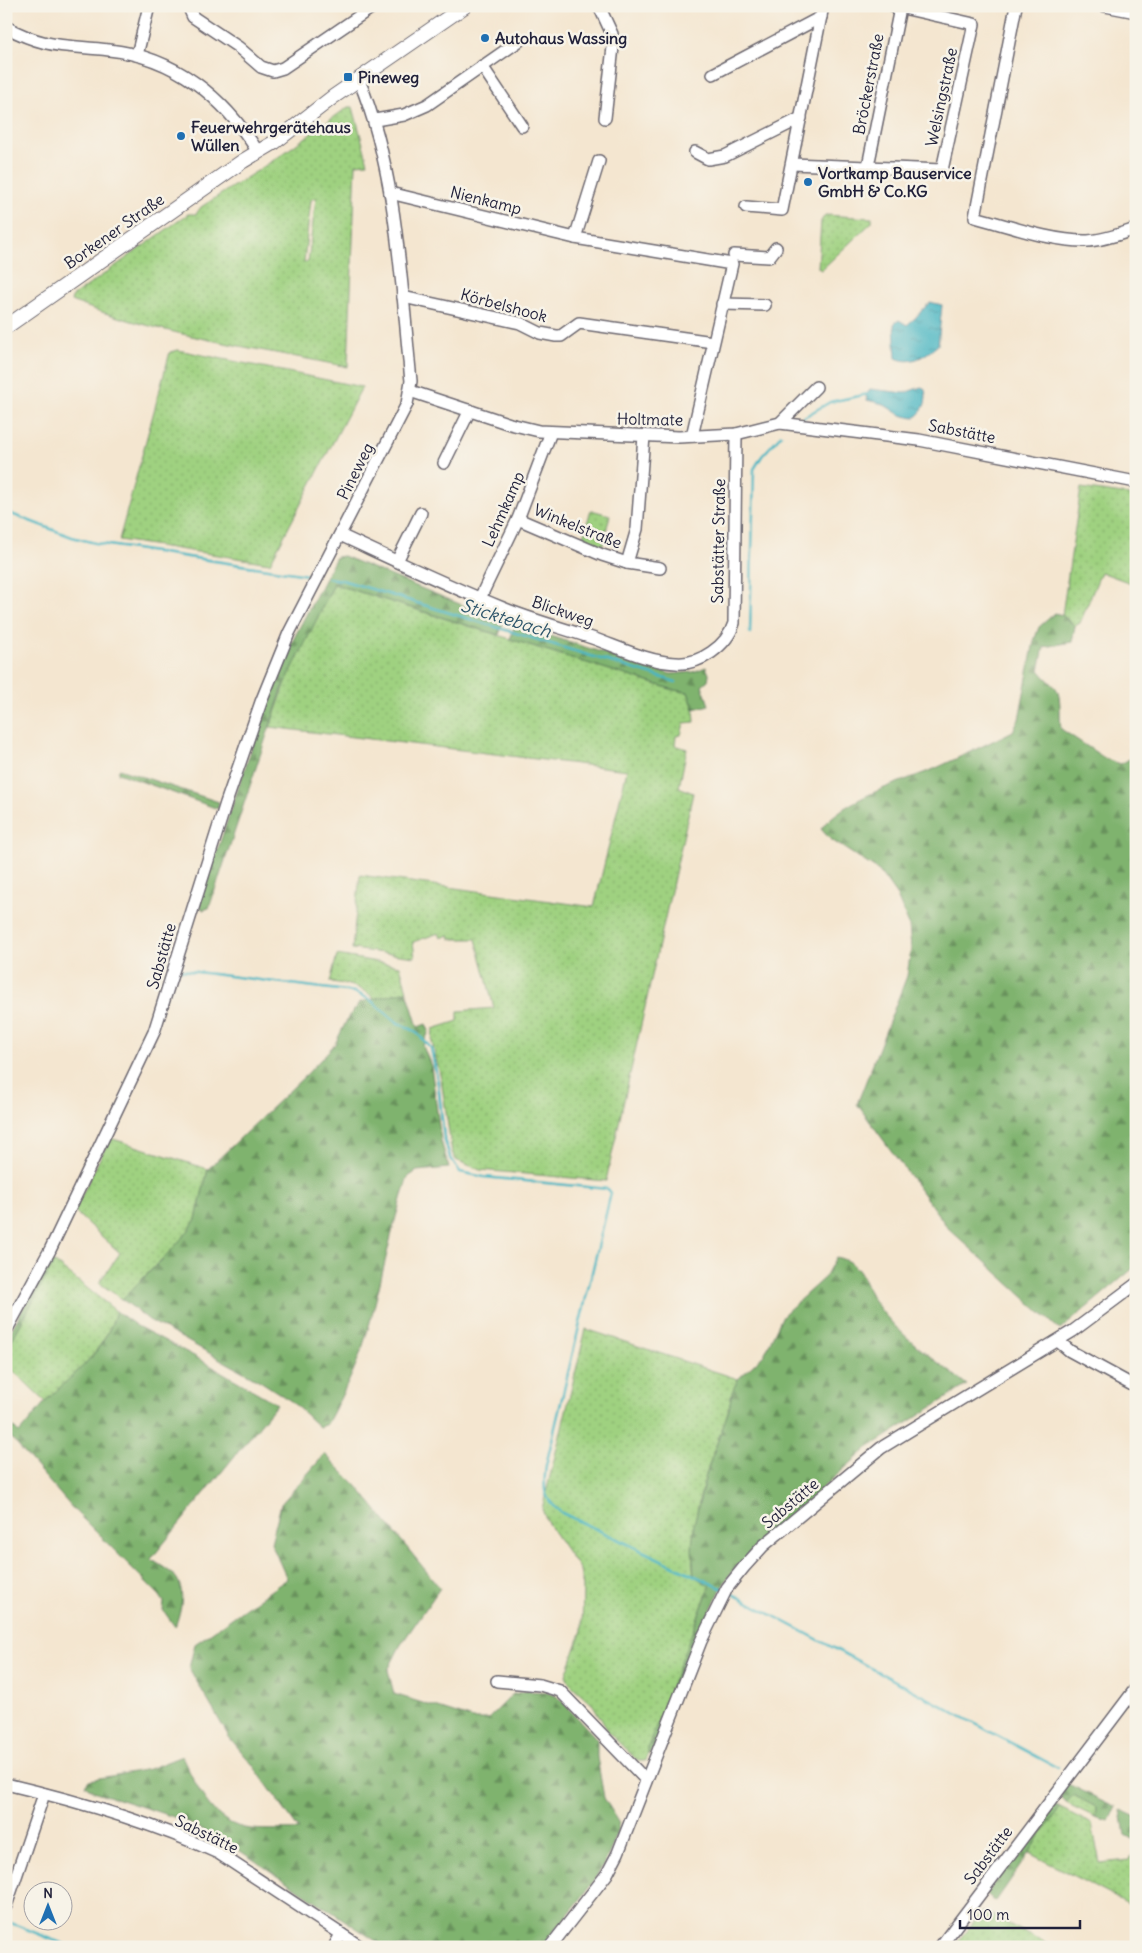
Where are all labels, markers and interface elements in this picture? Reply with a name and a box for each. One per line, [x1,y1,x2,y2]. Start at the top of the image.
place label: Autohaus Wassing [495,28,627,49]
marker: Autohaus Wassing [479,32,491,44]
street label: Bröckerstraße [848,32,888,136]
street label: Welsingstraße [921,46,961,148]
place label: Pineweg [358,67,419,88]
marker: Pineweg [342,71,354,83]
place label: Feuerwehrgerätehaus Wüllen [191,117,351,155]
marker: Feuerwehrgerätehaus Wüllen [175,130,187,142]
place label: Vortkamp Bauservice GmbH & Co.KG [818,163,972,201]
marker: Vortkamp Bauservice GmbH & Co.KG [802,176,814,188]
street label: Nienkamp [448,181,524,219]
street label: Borkener Straße [60,189,168,273]
street label: Körbelshook [458,284,550,326]
street label: Holtmate [617,408,683,430]
street label: Sabstätte [927,415,997,447]
street label: Pineweg [332,439,378,503]
street label: Lehmkamp [478,468,528,550]
street label: Sabstätter Straße [707,478,729,604]
street label: Winkelstraße [531,499,625,553]
street label: Blickweg [529,591,597,631]
water label: Sticktebach [458,593,555,643]
street label: Sabstätte [142,921,180,991]
street label: Sabstätte [758,1474,822,1532]
street label: Sabstätte [172,1810,242,1858]
street label: Sabstätte [960,1822,1016,1888]
north arrow [22,1880,72,1930]
text: N [43,1884,53,1902]
scale bar [960,1898,1080,1930]
text: 100 m [967,1905,1009,1924]

